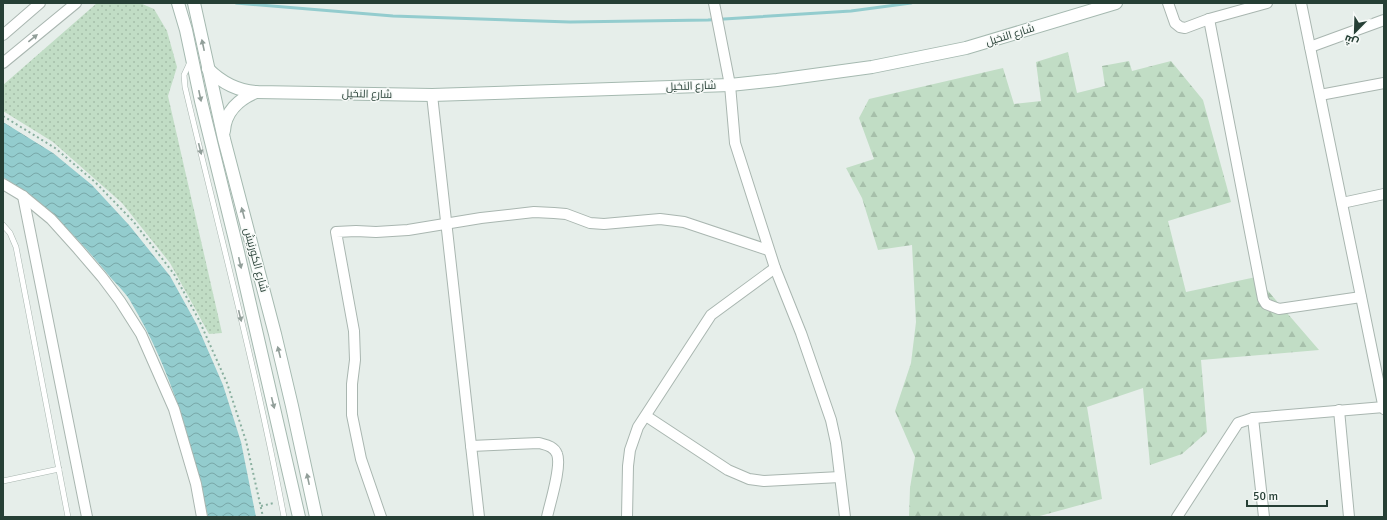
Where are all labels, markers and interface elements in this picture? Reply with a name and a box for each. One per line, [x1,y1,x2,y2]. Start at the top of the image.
north arrow [1335,12,1375,52]
street label: شارع النخيل [984,21,1036,50]
text: ش [1342,32,1360,49]
one-way arrow [28,34,39,43]
one-way arrow [200,39,206,52]
street label: شارع النخيل [666,79,717,94]
street label: شارع النخيل [342,87,392,102]
one-way arrow [197,89,203,102]
one-way arrow [197,142,203,155]
one-way arrow [240,206,246,218]
street label: شارع الكورنيش [240,226,271,294]
one-way arrow [238,257,244,269]
one-way arrow [237,310,243,322]
one-way arrow [276,346,282,358]
one-way arrow [270,397,276,409]
one-way arrow [305,473,311,485]
scale bar [1247,482,1327,508]
text: 50 m [1253,489,1278,504]

